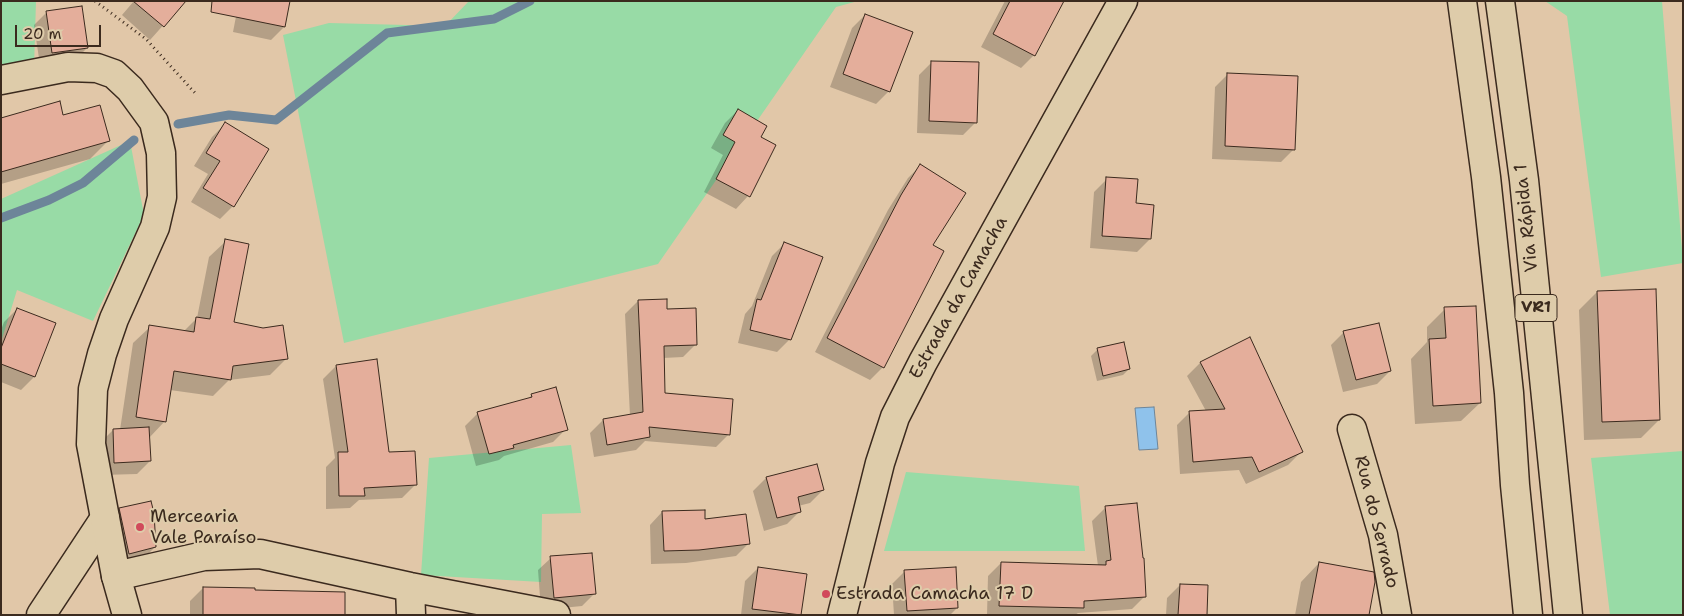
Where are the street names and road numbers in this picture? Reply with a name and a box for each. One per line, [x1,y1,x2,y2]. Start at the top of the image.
street label: Via Rápida 1 [1511,163,1543,273]
street label: Estrada da Camacha [905,213,1013,383]
road number: VR1 [1515,294,1557,322]
street label: Rua do Serrado [1349,454,1403,590]

